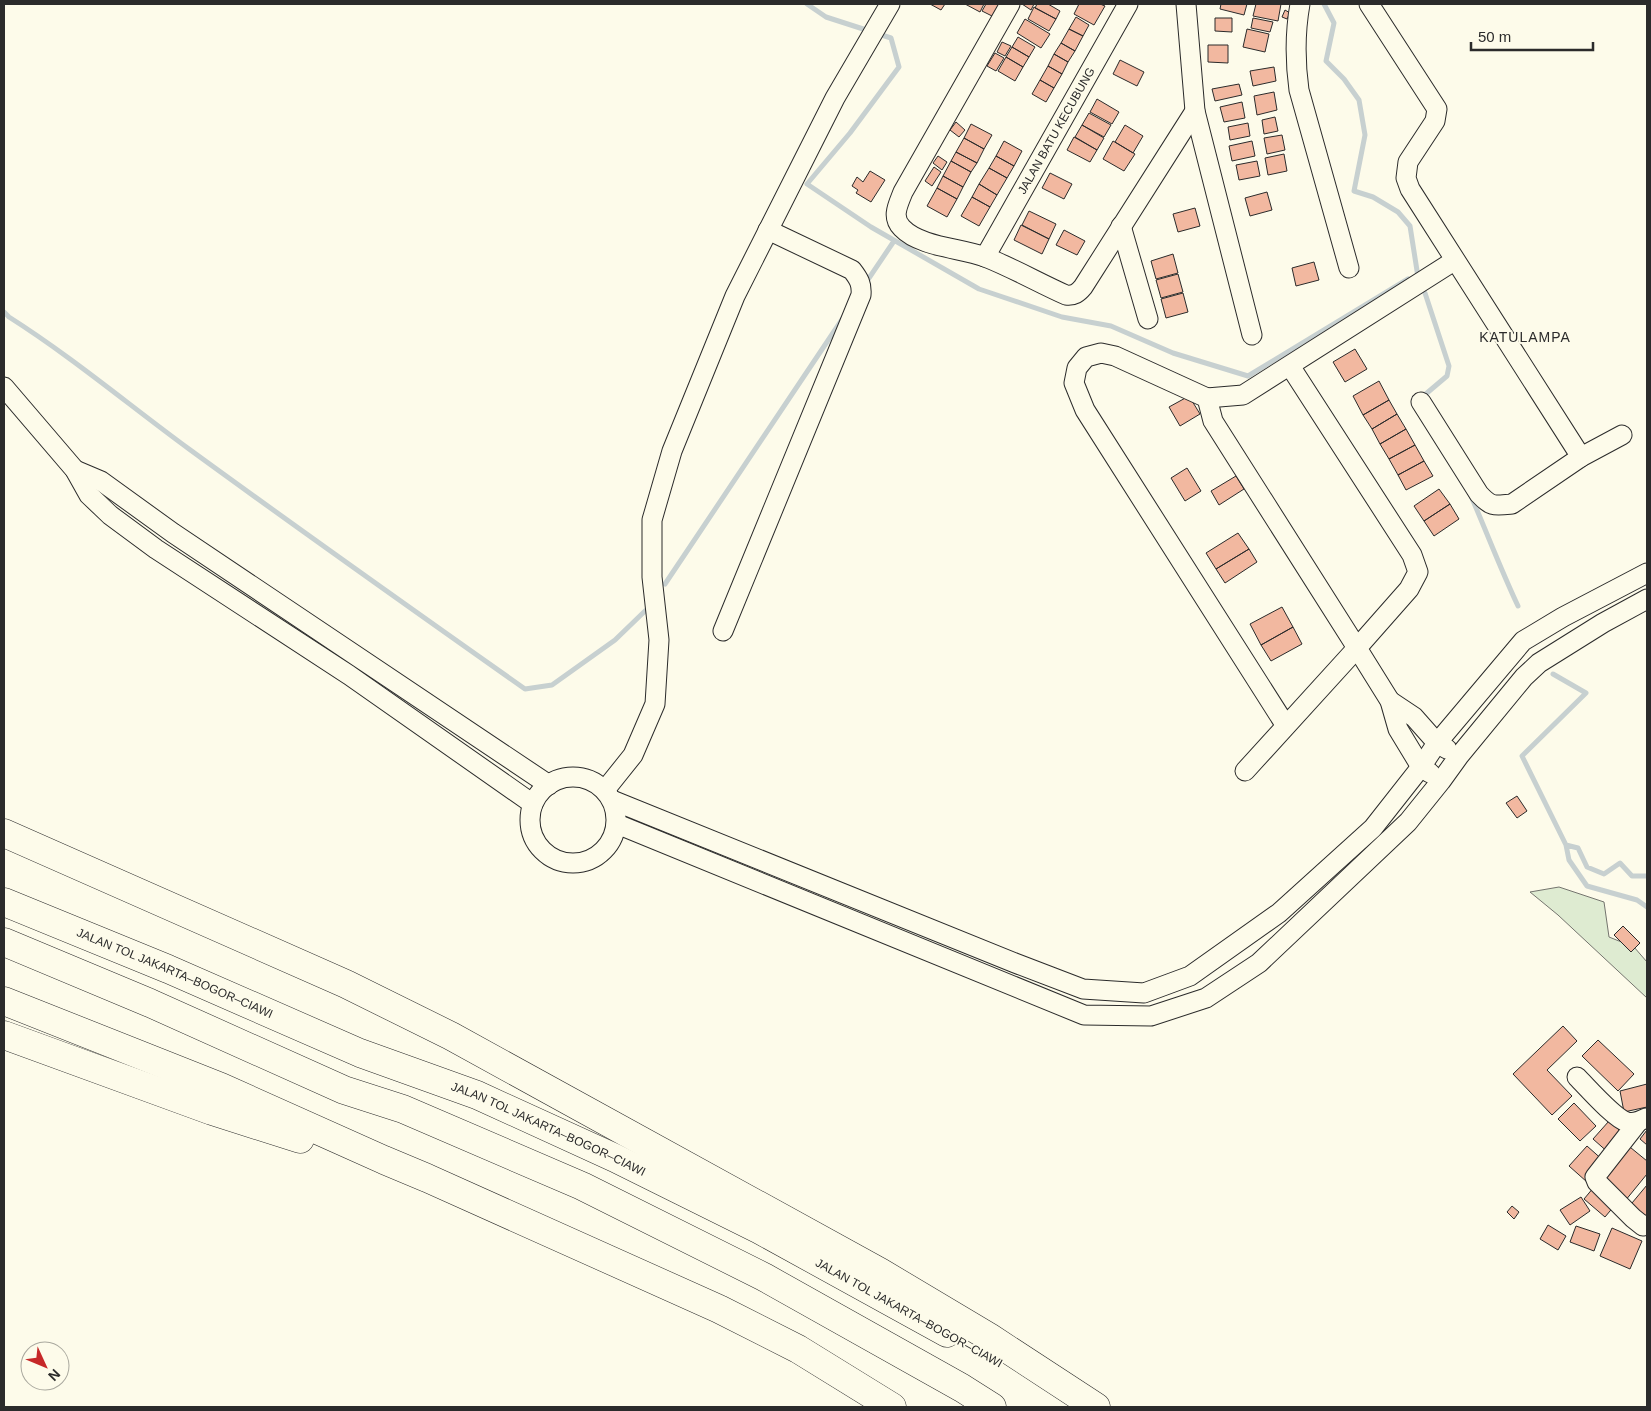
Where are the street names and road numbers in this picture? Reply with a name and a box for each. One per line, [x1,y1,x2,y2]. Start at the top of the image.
street label: JALAN BATU KECUBUNG [1015,65,1098,197]
street label: JALAN TOL JAKARTA–BOGOR–CIAWI [75,925,275,1021]
street label: JALAN TOL JAKARTA–BOGOR–CIAWI [449,1079,648,1179]
street label: JALAN TOL JAKARTA–BOGOR–CIAWI [813,1256,1005,1370]

